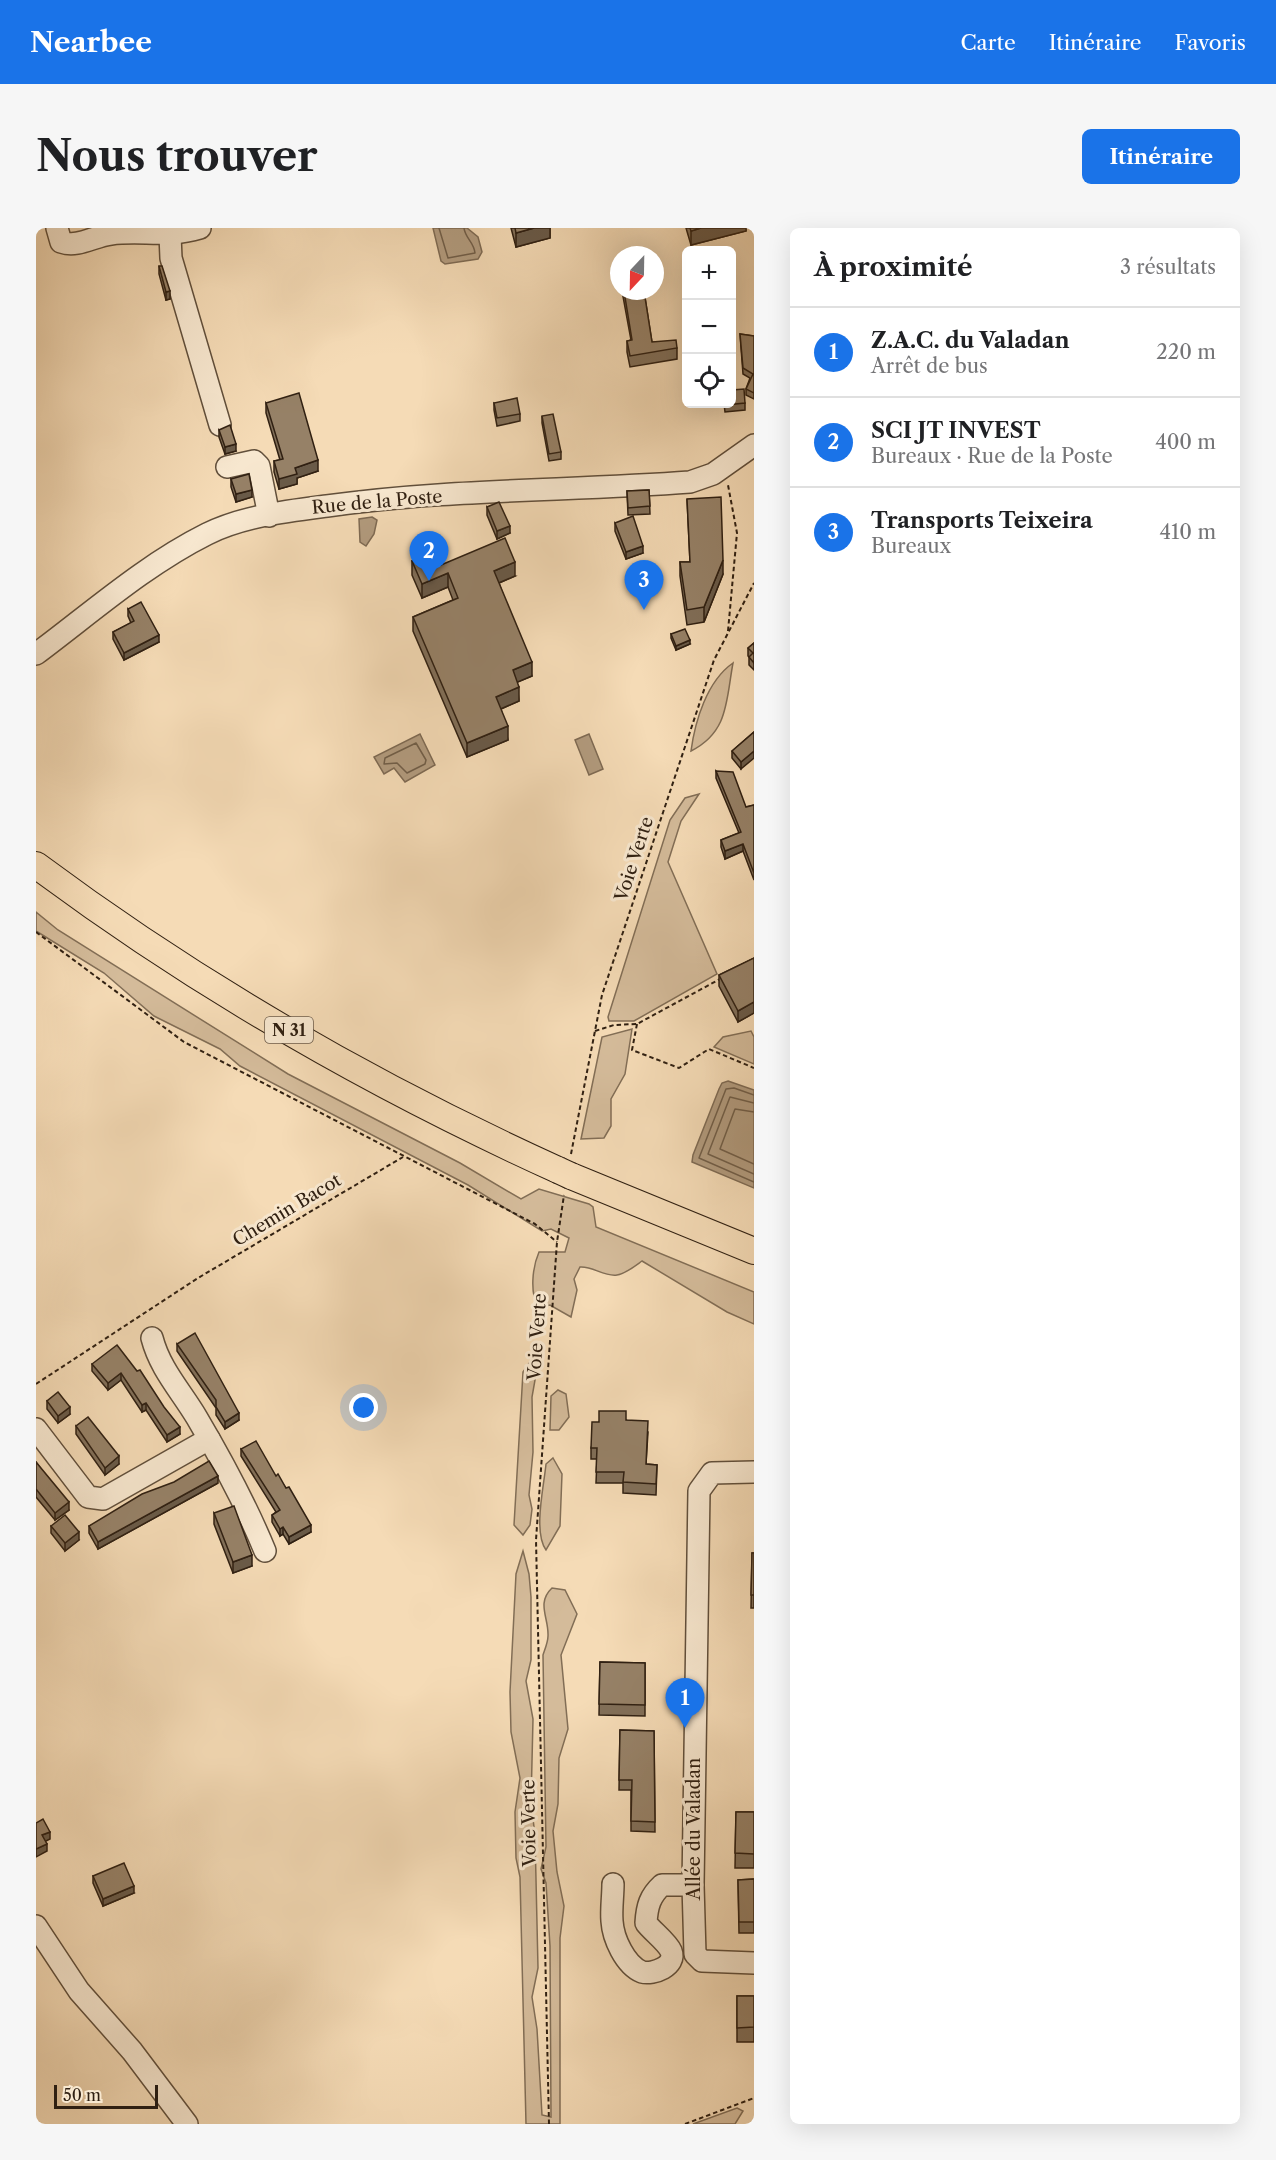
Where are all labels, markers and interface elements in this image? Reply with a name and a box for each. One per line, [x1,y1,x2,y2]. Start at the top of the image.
text: Nearbee [30,25,152,59]
text: Carte [960,30,1016,55]
text: Itinéraire [1049,30,1142,55]
text: Favoris [1175,30,1246,55]
button: Itinéraire [1082,129,1240,184]
text: Nous trouver [36,130,318,182]
north arrow [610,246,664,300]
map controls [682,246,736,408]
button: + [682,246,736,300]
text: À proximité [814,251,973,283]
text: 3 résultats [1120,255,1216,279]
button: − [682,300,736,354]
text: Z.A.C. du Valadan [871,327,1070,354]
text: 1 [829,340,838,364]
text: 220 m [1156,340,1216,364]
button: locate [682,354,736,408]
text: Arrêt de bus [871,354,988,378]
text: SCI JT INVEST [871,417,1041,444]
text: 2 [828,430,839,454]
text: 400 m [1155,430,1216,454]
text: Bureaux · Rue de la Poste [871,444,1113,468]
street label: Rue de la Poste [311,485,443,519]
text: Transports Teixeira [871,507,1093,534]
text: 3 [828,520,839,544]
text: 410 m [1159,520,1216,544]
pin: 2 [410,532,448,581]
text: Bureaux [871,534,951,558]
pin: 3 [624,560,664,610]
street label: Voie Verte [610,814,658,905]
road number: N 31 [265,1017,313,1043]
street label: Chemin Bacot [229,1169,346,1251]
street label: Voie Verte [523,1293,551,1382]
your location [349,1393,378,1422]
pin: 1 [666,1678,704,1728]
street label: Allée du Valadan [683,1758,705,1901]
street label: Voie Verte [517,1779,541,1868]
scale bar [54,2082,158,2110]
text: 50 m [63,2085,101,2105]

